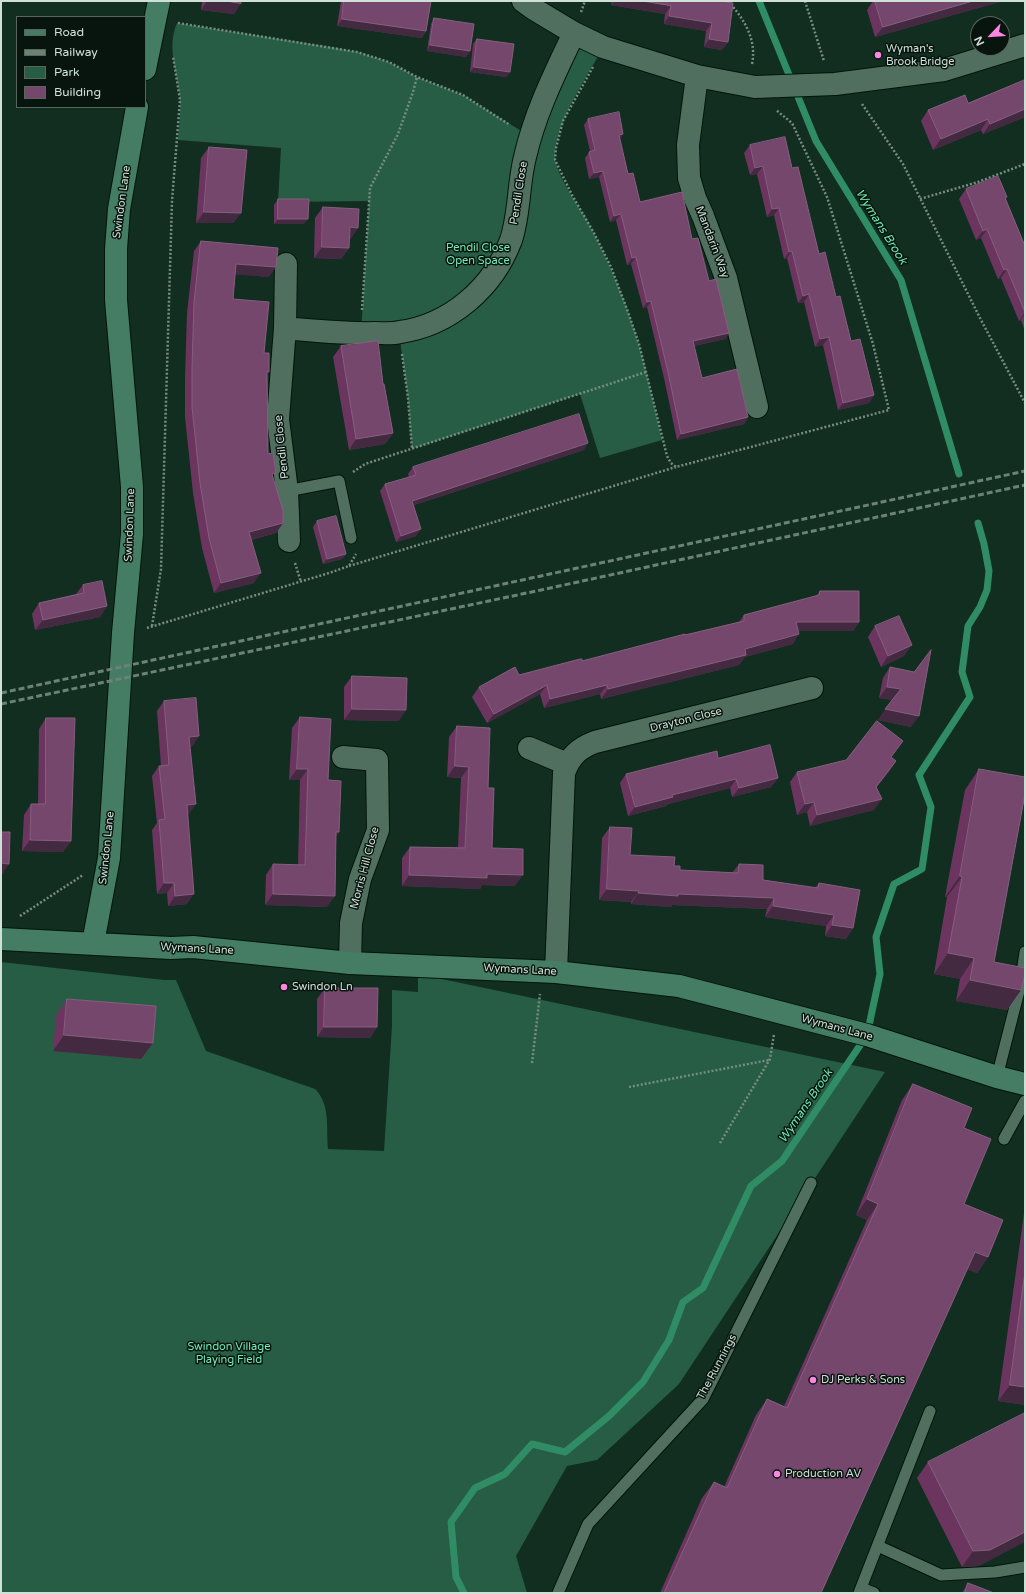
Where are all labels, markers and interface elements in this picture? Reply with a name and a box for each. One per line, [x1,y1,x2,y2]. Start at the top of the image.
legend [16,16,146,108]
north arrow [970,16,1010,56]
text: Road [54,25,84,39]
text: N [972,34,987,48]
place label: Wyman's Brook Bridge [886,42,954,68]
text: Railway [54,45,98,59]
marker: Wyman's Brook Bridge [873,50,883,60]
text: Park [54,65,80,79]
text: Building [54,85,101,99]
street label: Pendil Close [507,160,531,226]
street label: Swindon Lane [110,165,134,239]
water label: Wymans Brook [852,187,910,267]
street label: Mandarin Way [692,204,732,280]
park label: Pendil Close Open Space [446,241,510,267]
street label: Pendil Close [272,414,292,480]
street label: Swindon Lane [122,488,138,562]
street label: Drayton Close [649,705,723,735]
street label: Swindon Lane [97,811,117,885]
street label: Morris Hill Close [348,826,382,910]
street label: Wymans Lane [160,940,234,958]
street label: Wymans Lane [483,961,557,979]
place label: Swindon Ln [292,980,353,994]
marker: Swindon Ln [279,982,289,992]
street label: Wymans Lane [800,1012,874,1044]
water label: Wymans Brook [776,1066,836,1146]
street label: The Runnings [694,1332,740,1402]
park label: Swindon Village Playing Field [188,1340,270,1366]
place label: DJ Perks & Sons [821,1373,905,1387]
marker: DJ Perks & Sons [808,1375,818,1385]
place label: Production AV [785,1467,861,1481]
marker: Production AV [772,1469,782,1479]

